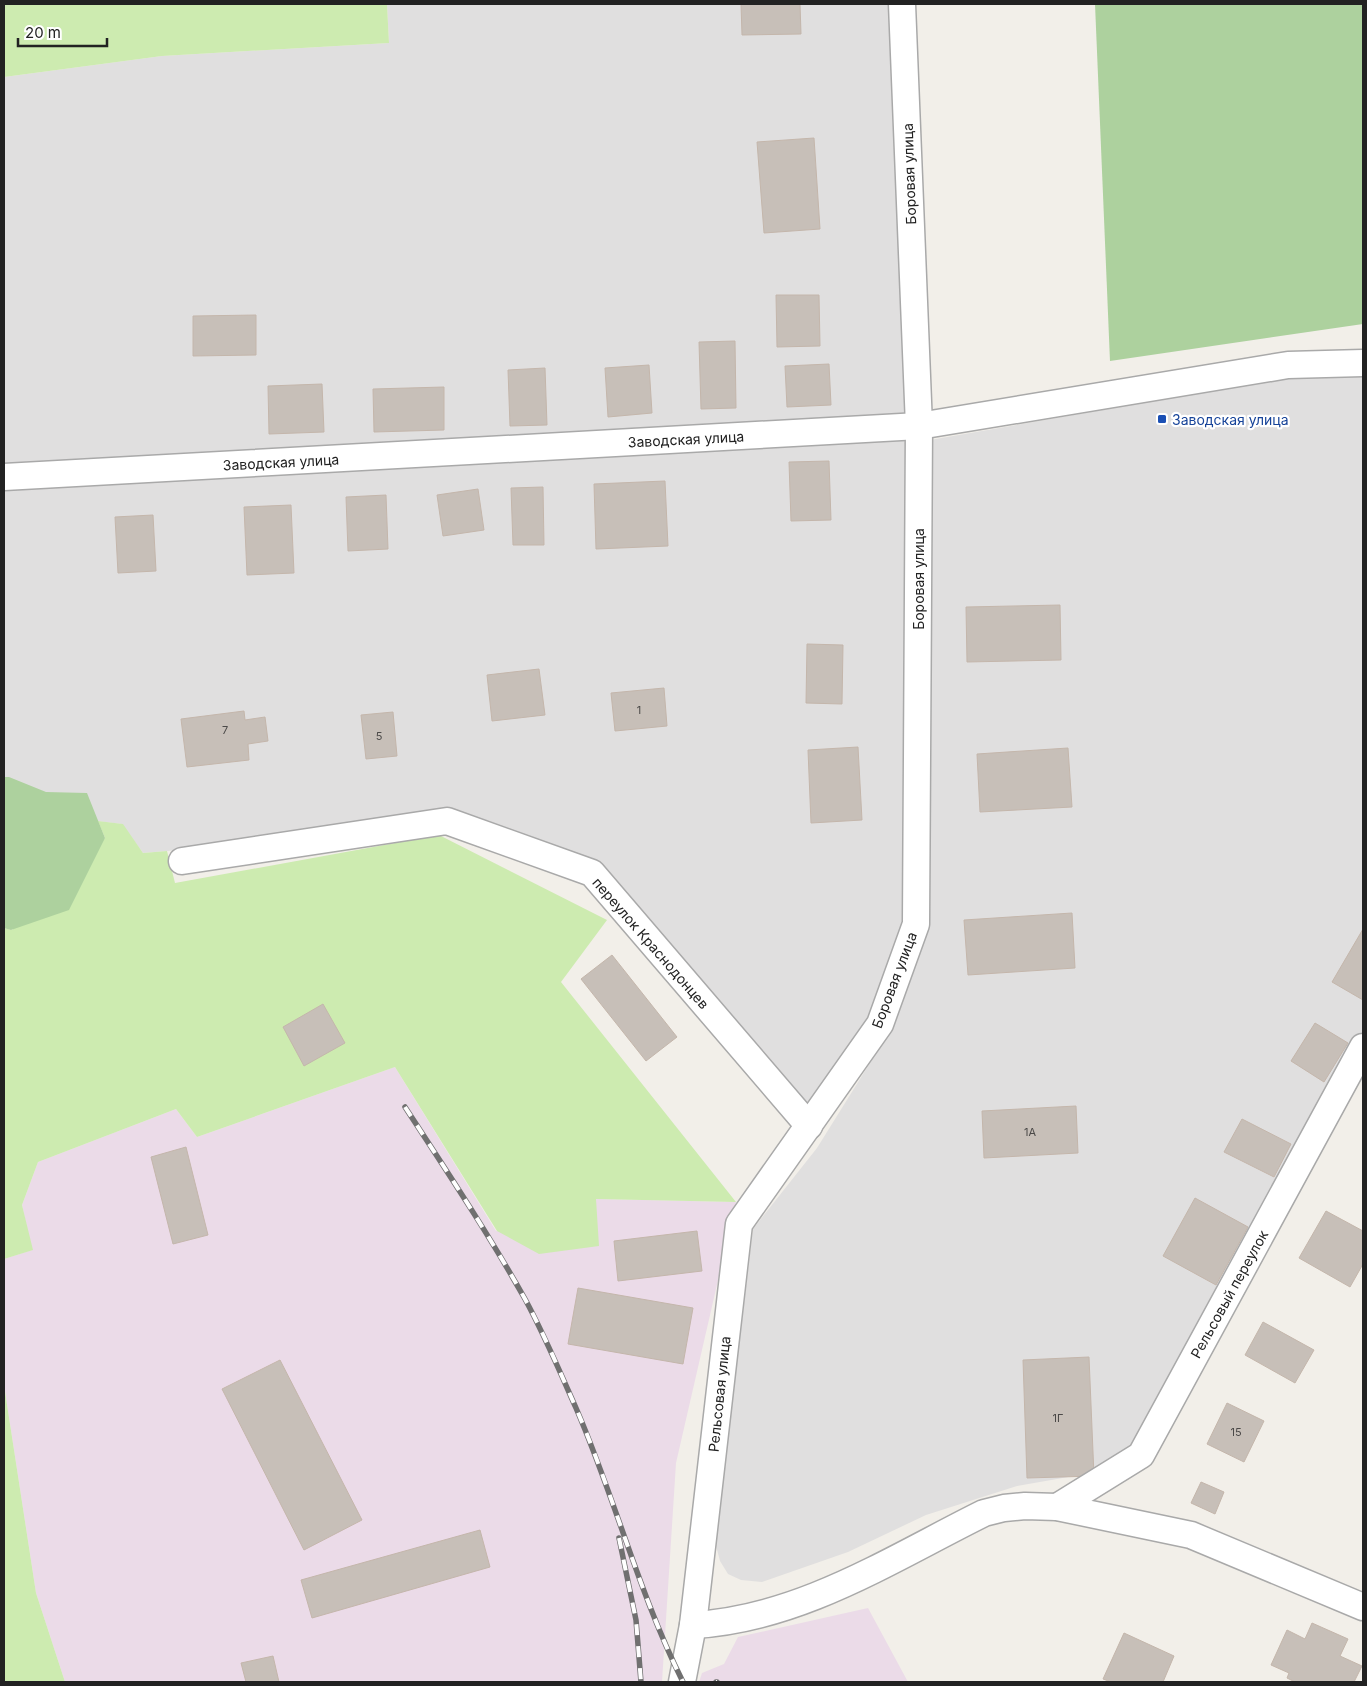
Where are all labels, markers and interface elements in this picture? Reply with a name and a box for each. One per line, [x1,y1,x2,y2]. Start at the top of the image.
scale bar [18,15,106,47]
text: 20 m [25,23,61,42]
street label: Боровая улица [899,123,919,225]
place label: Заводская улица [1172,411,1289,428]
marker: Заводская улица [1156,413,1168,425]
street label: Заводская улица [627,427,745,451]
street label: Заводская улица [222,450,340,474]
street label: Боровая улица [910,528,927,630]
house number: 1 [637,703,641,717]
house number: 7 [222,723,228,737]
house number: 5 [376,729,383,743]
street label: переулок Краснодонцев [589,874,713,1012]
street label: Боровая улица [868,929,920,1031]
house number: 1А [1024,1125,1036,1139]
street label: Рельсовый переулок [1187,1227,1272,1361]
street label: Рельсовая улица [704,1335,734,1453]
house number: 1Г [1053,1411,1063,1425]
house number: 15 [1230,1425,1242,1439]

